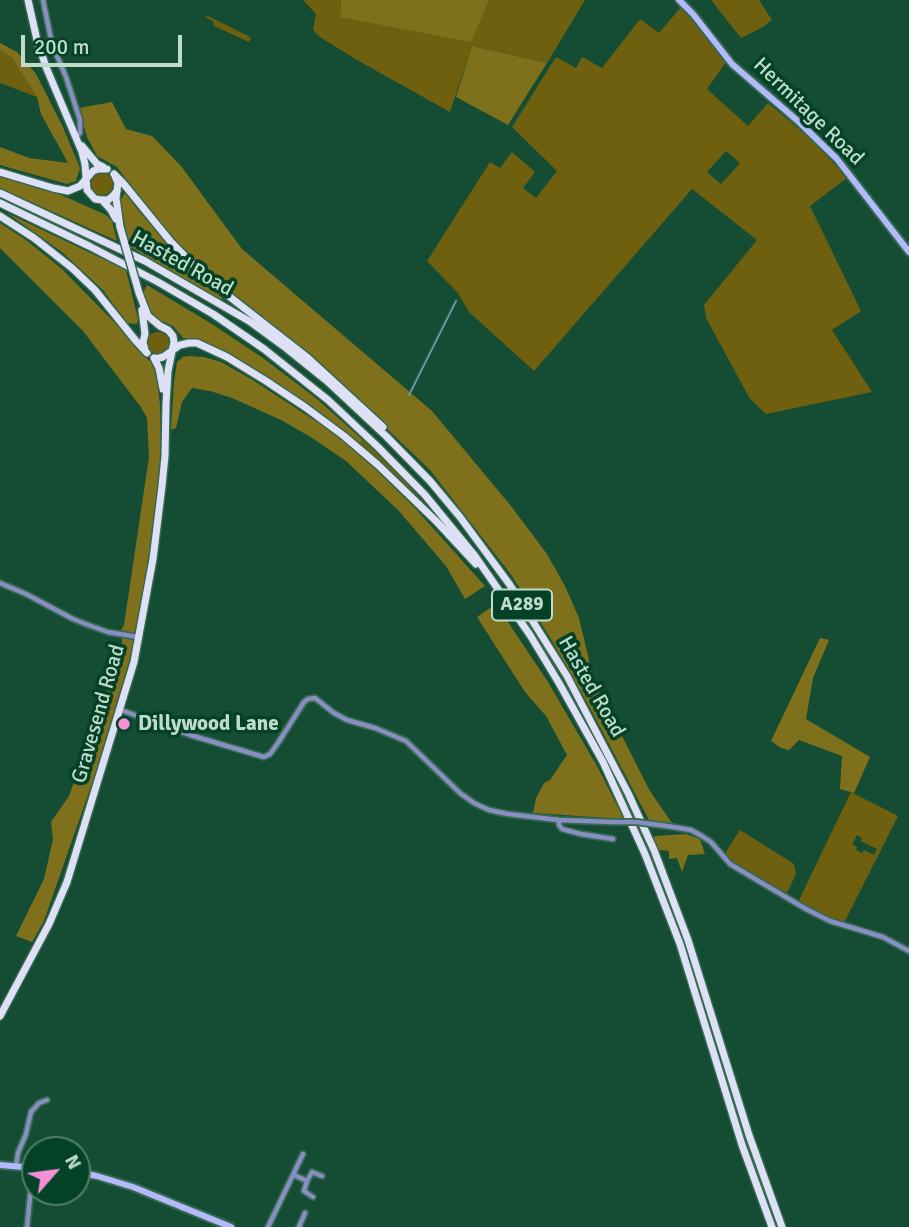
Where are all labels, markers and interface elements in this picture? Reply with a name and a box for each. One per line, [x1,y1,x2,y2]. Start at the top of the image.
scale bar [24,21,186,65]
text: 200 m [34,34,89,60]
street label: Hermitage Road [748,53,868,171]
street label: Hasted Road [127,226,237,302]
road number: A289 [492,590,552,620]
street label: Hasted Road [552,632,630,742]
street label: Gravesend Road [67,642,131,786]
place label: Dillywood Lane [138,711,279,737]
marker: Dillywood Lane [116,716,132,732]
north arrow [21,1136,91,1206]
text: N [59,1151,86,1174]

